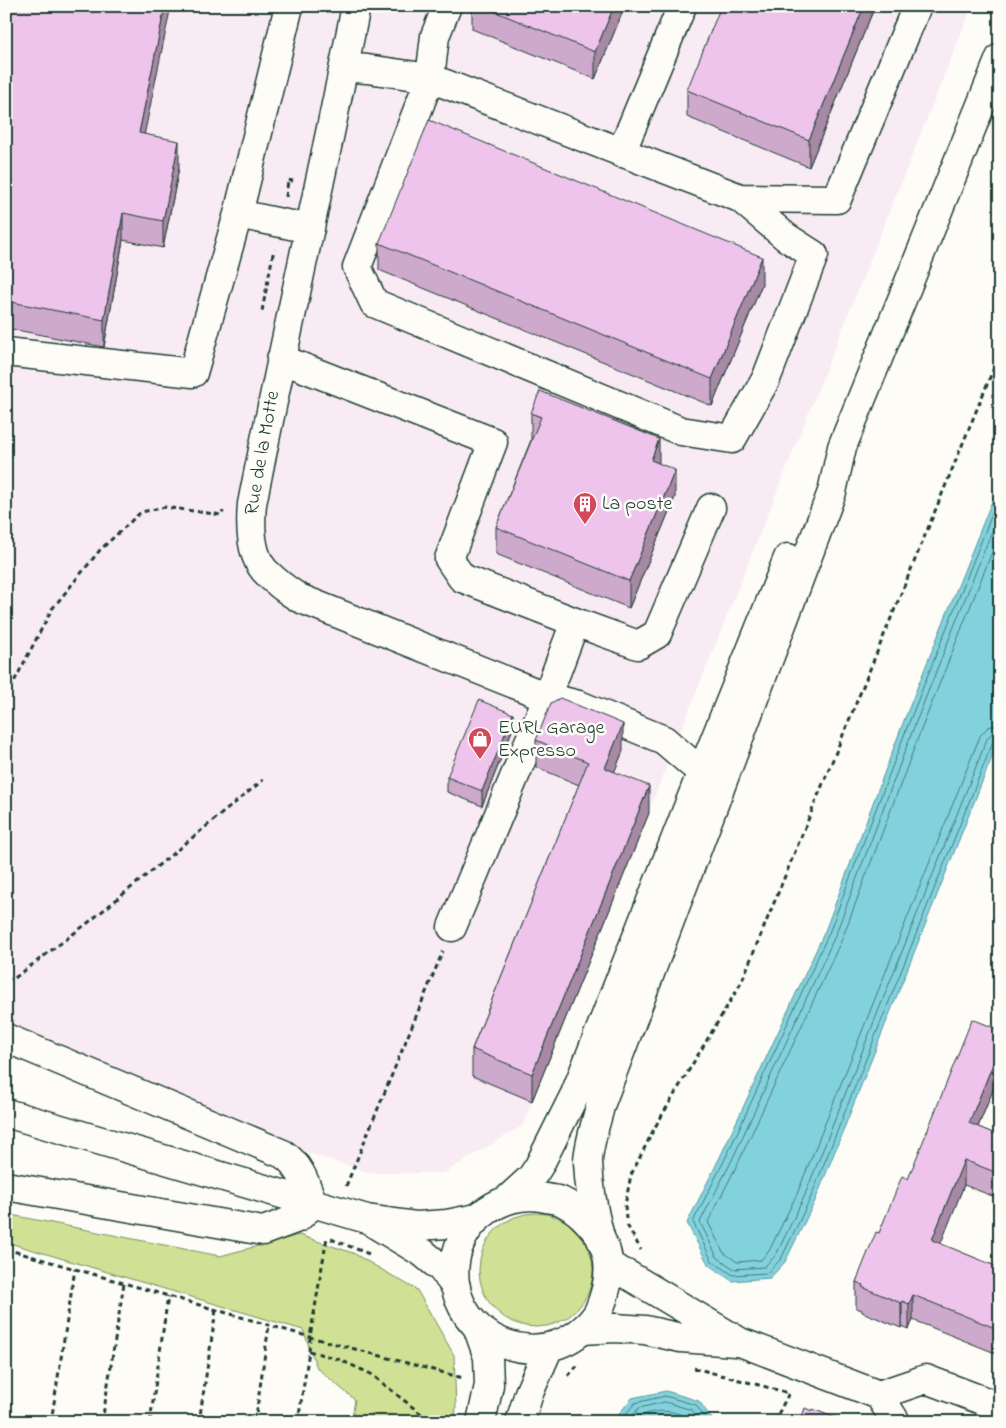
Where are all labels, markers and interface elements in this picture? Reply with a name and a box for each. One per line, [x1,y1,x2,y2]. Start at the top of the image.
street label: Rue de la Motte [238,389,288,517]
place label: La poste [602,490,672,519]
building icon: La poste [572,491,598,525]
place label: EURL Garage Expresso [498,714,605,766]
shop icon: EURL Garage Expresso [467,726,493,760]

